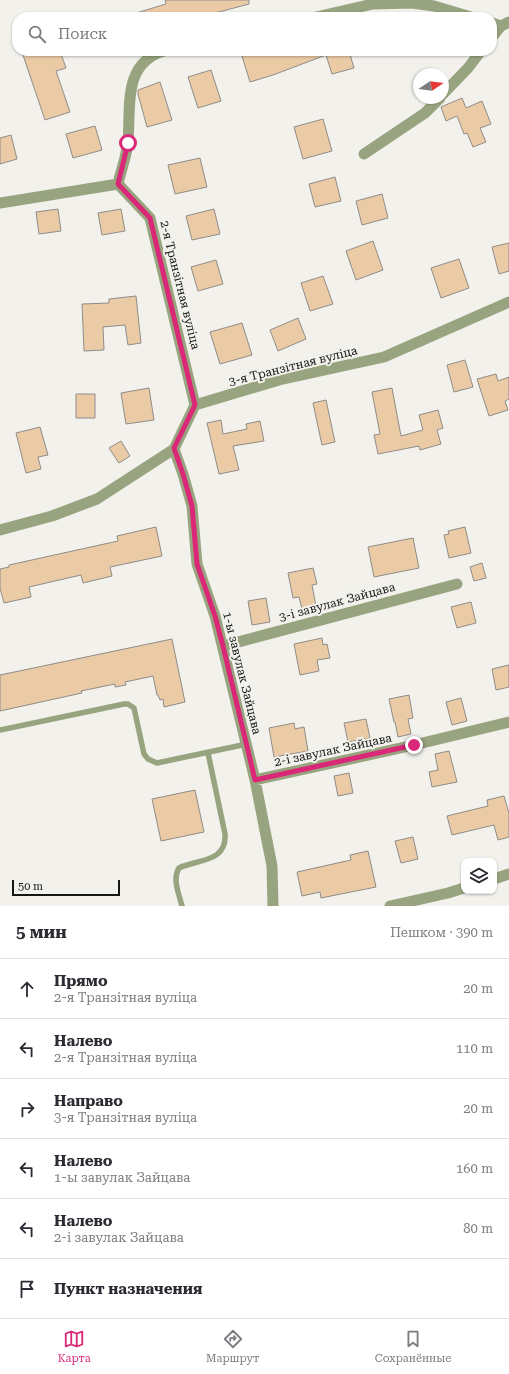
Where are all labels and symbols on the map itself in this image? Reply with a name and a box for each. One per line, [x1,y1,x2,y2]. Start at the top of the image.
north arrow [413,68,449,104]
route start [119,134,137,152]
street label: 2-я Транзітная вуліца [157,219,203,351]
street label: 3-я Транзітная вуліца [227,343,359,389]
street label: 3-і завулак Зайцава [277,580,397,624]
street label: 1-ы завулак Зайцава [220,610,264,736]
street label: 2-і завулак Зайцава [273,731,394,769]
route end [405,736,423,754]
scale bar [12,878,120,897]

